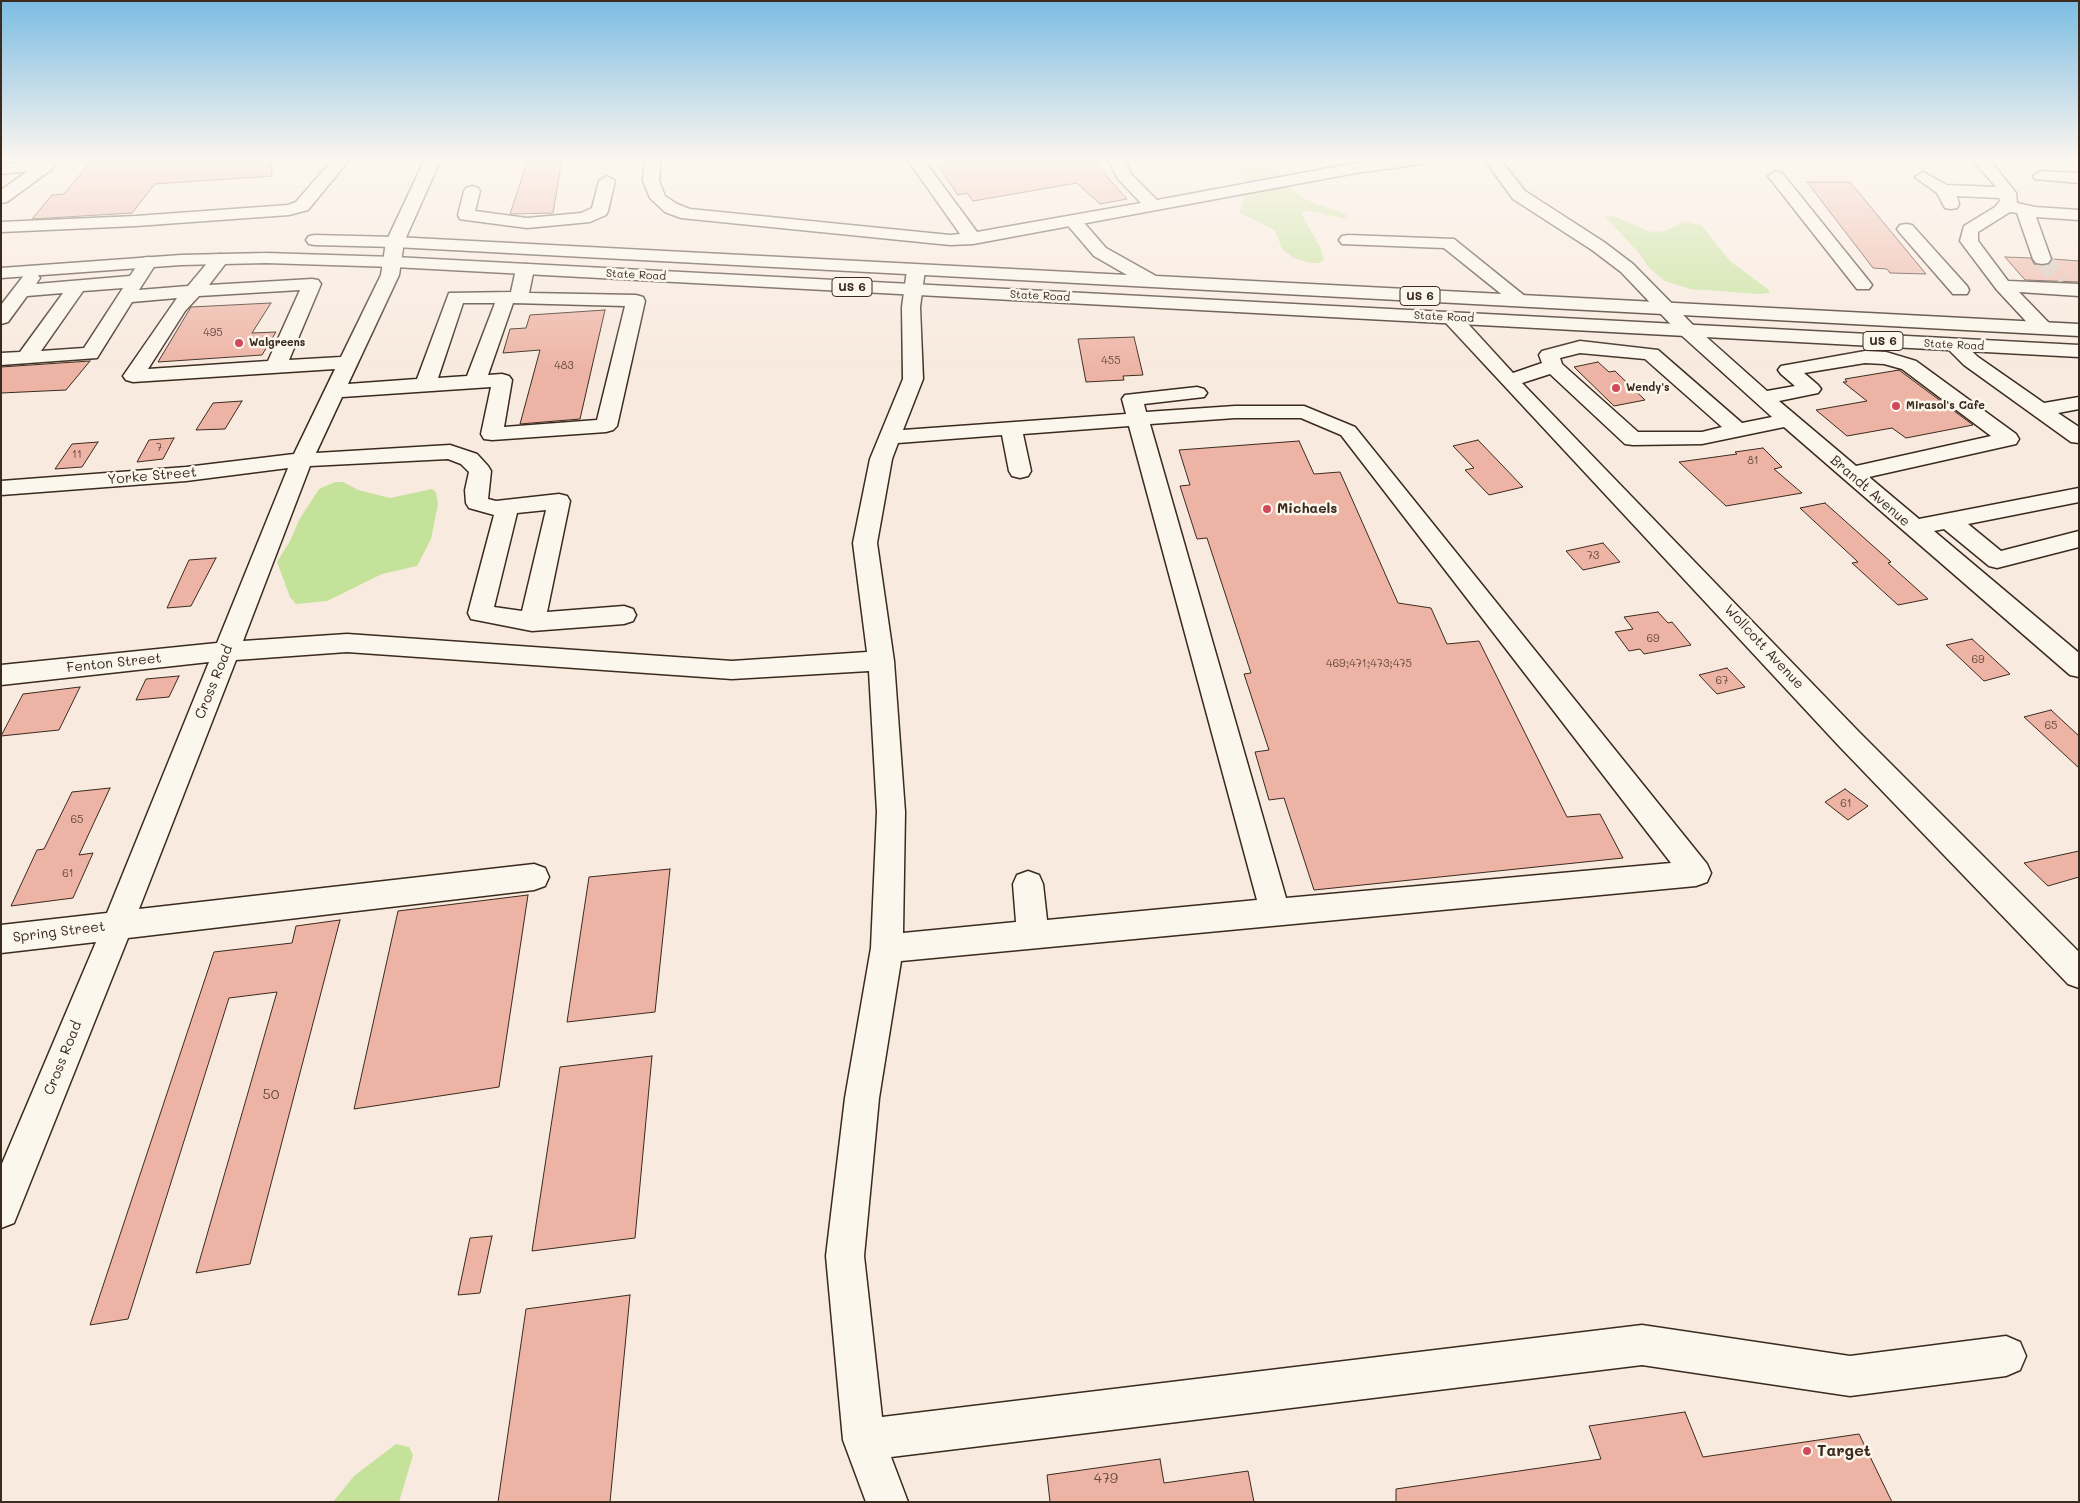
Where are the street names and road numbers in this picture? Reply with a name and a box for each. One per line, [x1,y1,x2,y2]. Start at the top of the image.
street label: State Road [605,267,667,283]
road number: US 6 [832,278,872,296]
road number: US 6 [1400,286,1440,306]
street label: State Road [1009,288,1071,304]
street label: State Road [1413,309,1475,325]
road number: US 6 [1863,332,1903,351]
street label: State Road [1923,337,1985,353]
street label: Brandt Avenue [1827,452,1913,530]
street label: Yorke Street [107,464,197,488]
street label: Wollcott Avenue [1721,601,1807,693]
street label: Cross Road [192,643,236,721]
street label: Fenton Street [66,650,162,676]
street label: Spring Street [12,918,106,946]
street label: Cross Road [41,1019,85,1097]

